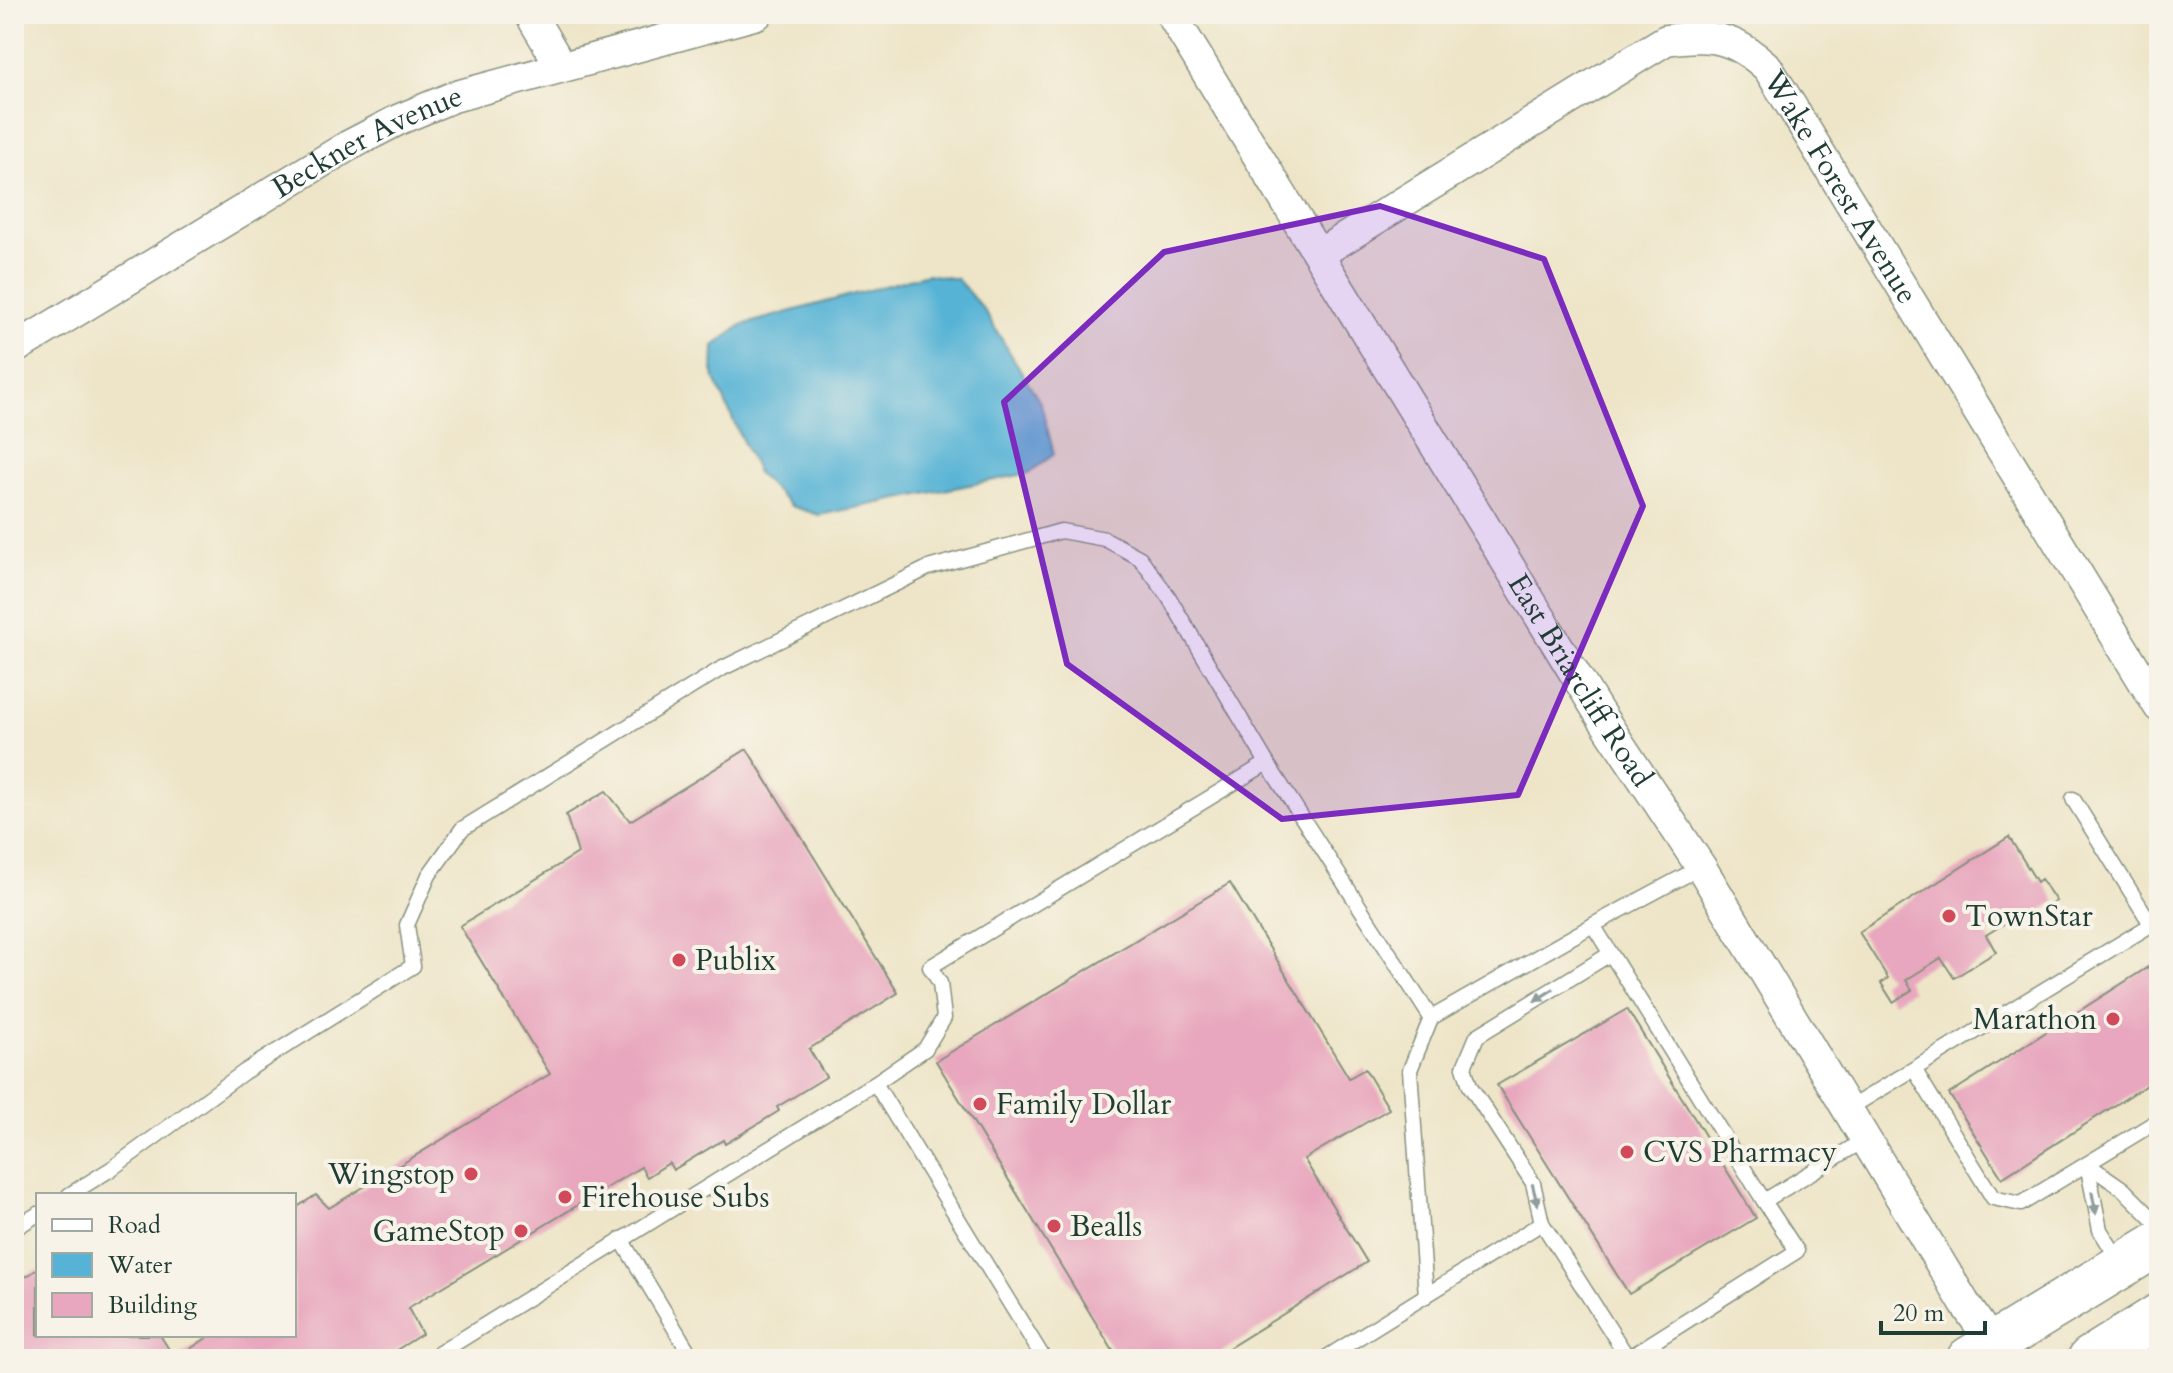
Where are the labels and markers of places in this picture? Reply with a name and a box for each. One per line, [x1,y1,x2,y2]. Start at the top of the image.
place label: TownStar [1965,896,2093,937]
marker: TownStar [1940,907,1958,925]
place label: Publix [695,940,776,981]
marker: Publix [670,951,688,969]
place label: Marathon [1973,999,2097,1040]
marker: Marathon [2104,1010,2122,1028]
place label: Family Dollar [996,1084,1171,1125]
marker: Family Dollar [971,1095,989,1113]
place label: CVS Pharmacy [1643,1132,1837,1173]
marker: CVS Pharmacy [1618,1143,1636,1161]
place label: Wingstop [327,1154,455,1195]
marker: Wingstop [462,1165,480,1183]
place label: Firehouse Subs [581,1177,770,1218]
marker: Firehouse Subs [556,1188,574,1206]
place label: Bealls [1070,1206,1142,1247]
place label: GameStop [373,1211,505,1252]
marker: Bealls [1045,1217,1063,1235]
marker: GameStop [512,1222,530,1240]

